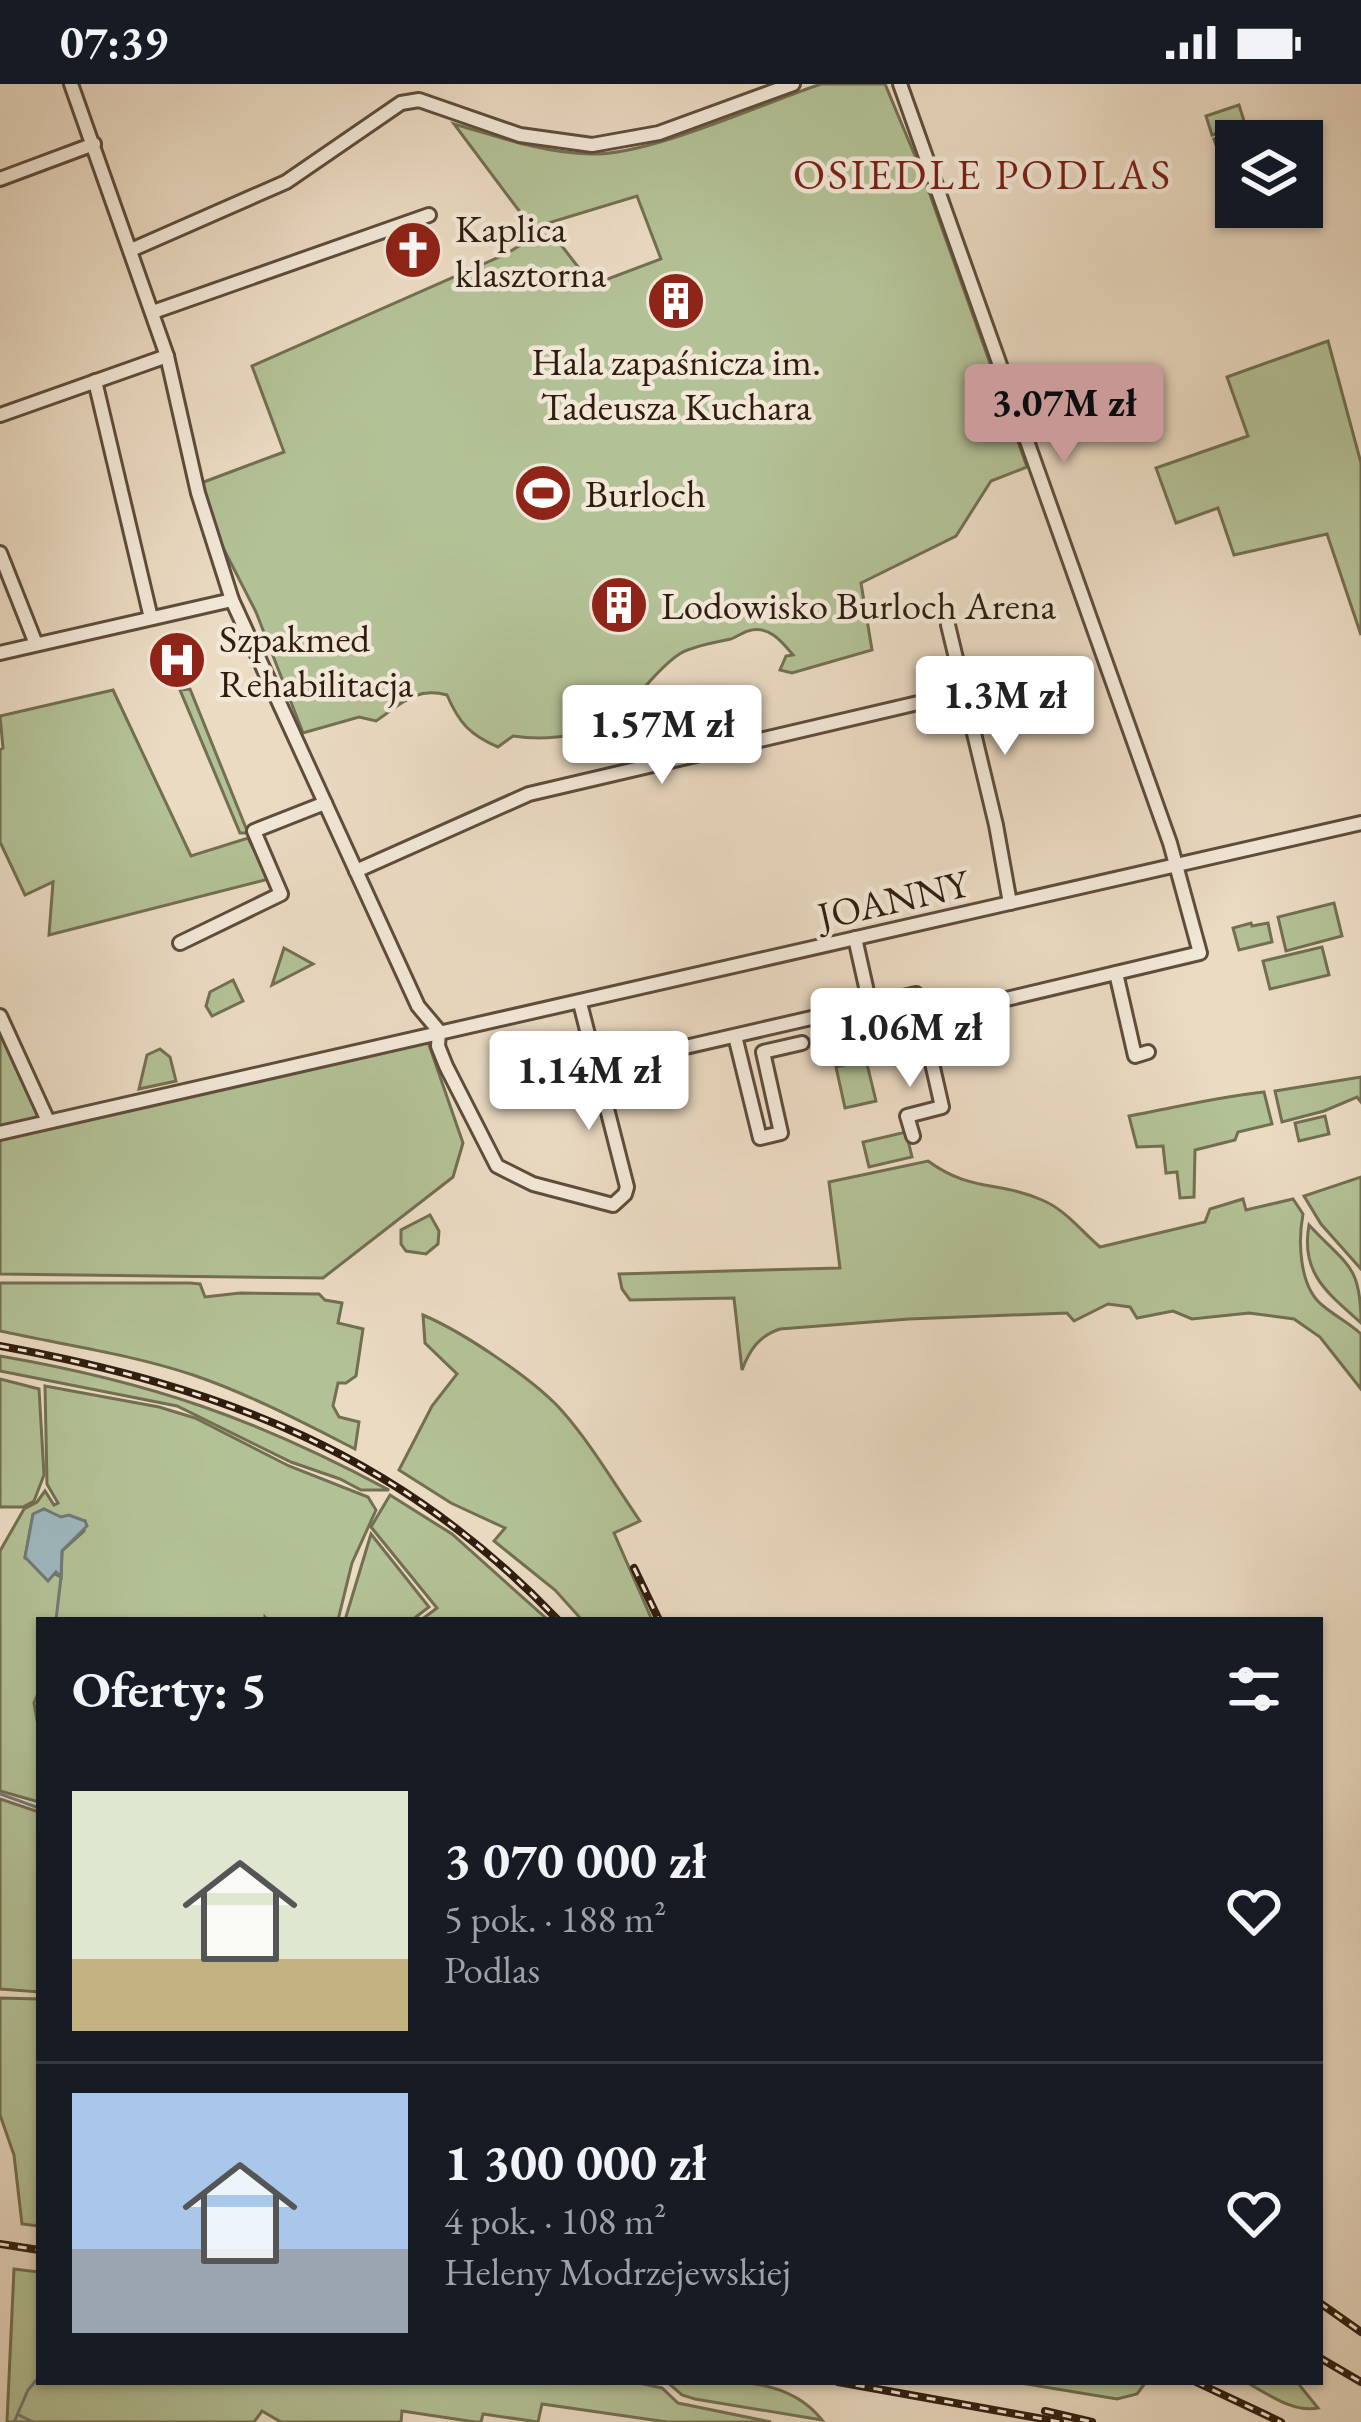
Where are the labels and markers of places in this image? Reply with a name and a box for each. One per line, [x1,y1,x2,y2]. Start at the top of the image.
place label: Kaplica klasztorna [455,203,607,299]
church icon: Kaplica klasztorna [382,219,444,281]
building icon: Hala zapaśnicza im. Tadeusza Kuchara [645,270,707,332]
place label: Hala zapaśnicza im. Tadeusza Kuchara [531,336,821,432]
pin: 3.07M zł [940,364,1188,466]
sports icon: Burloch [512,462,574,524]
place label: Burloch [585,468,706,519]
building icon: Lodowisko Burloch Arena [588,574,650,636]
place label: Lodowisko Burloch Arena [661,580,1057,631]
place label: Szpakmed Rehabilitacja [219,613,414,709]
hospital icon: Szpakmed Rehabilitacja [146,629,208,691]
pin: 1.3M zł [894,656,1116,758]
pin: 1.57M zł [538,685,786,787]
pin: 1.06M zł [786,988,1034,1090]
pin: 1.14M zł [465,1031,713,1133]

